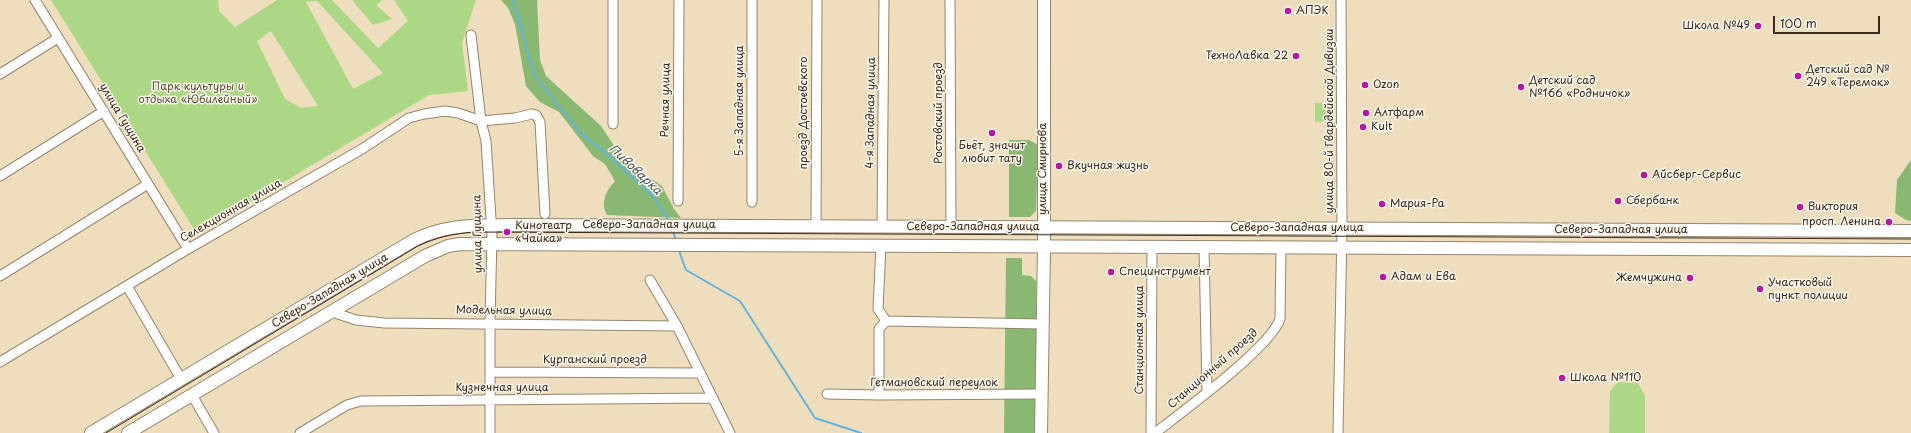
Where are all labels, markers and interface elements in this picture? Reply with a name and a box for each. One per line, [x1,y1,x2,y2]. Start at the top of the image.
place label: АПЭК [1296,4,1328,18]
marker: АПЭК [1283,6,1293,16]
scale bar [1775,8,1882,34]
text: 100 m [1780,14,1817,32]
place label: Школа №49 [1682,19,1750,33]
marker: Школа №49 [1753,21,1763,31]
street label: улица 80-й Гвардейской Дивизии [1323,29,1337,213]
street label: 5-я Западная улица [733,45,747,157]
place label: ТехноЛавка 22 [1205,49,1288,63]
marker: ТехноЛавка 22 [1291,51,1301,61]
street label: проезд Достоевского [797,56,811,170]
street label: 4-я Западная улица [863,57,879,169]
street label: Речная улица [659,62,673,138]
street label: Ростовский проезд [932,62,946,164]
place label: Детский сад № 249 «Теремок» [1806,63,1890,89]
marker: Детский сад № 249 «Теремок» [1793,71,1803,81]
place label: Детский сад №166 «Родничок» [1529,74,1630,100]
place label: Ozon [1373,78,1399,92]
park label: Парк культуры и отдыха «Юбилейный» [139,80,257,106]
marker: Ozon [1360,80,1370,90]
street label: улица Гущина [96,81,148,155]
marker: Детский сад №166 «Родничок» [1516,82,1526,92]
place label: Алтфарм [1374,106,1424,120]
marker: Алтфарм [1361,108,1371,118]
place label: Kult [1371,120,1392,134]
marker: Kult [1358,122,1368,132]
street label: улица Смирнова [1036,123,1050,215]
marker: Бьёт, значит любит тату [987,128,997,138]
place label: Бьёт, значит любит тату [959,139,1025,165]
water label: Пивоварка [606,142,664,198]
place label: Вкучная жизнь [1067,159,1148,173]
marker: Вкучная жизнь [1054,161,1064,171]
place label: Айсберг-Сервис [1652,168,1741,182]
marker: Айсберг-Сервис [1639,170,1649,180]
street label: Селекционная улица [178,177,284,245]
place label: Сбербанк [1626,194,1679,208]
street label: улица Гущина [471,195,485,273]
marker: Сбербанк [1613,196,1623,206]
place label: Мария-Ра [1390,197,1445,211]
marker: Мария-Ра [1377,199,1387,209]
place label: Виктория [1808,200,1858,214]
marker: Виктория [1795,202,1805,212]
place label: просп. Ленина [1802,215,1881,229]
marker: просп. Ленина [1884,217,1894,227]
street label: Северо-Западная улица [582,218,716,232]
place label: Кинотеатр «Чайка» [515,219,572,245]
street label: Северо-Западная улица [906,220,1040,234]
street label: Северо-Западная улица [1230,221,1364,235]
street label: Северо-Западная улица [1554,223,1688,237]
marker: Кинотеатр «Чайка» [502,227,512,237]
street label: Северо-Западная улица [269,251,391,331]
place label: Специнструмент [1119,265,1211,279]
marker: Специнструмент [1106,267,1116,277]
place label: Адам и Ева [1391,270,1456,284]
place label: Жемчужина [1616,271,1682,285]
marker: Адам и Ева [1378,272,1388,282]
marker: Жемчужина [1685,273,1695,283]
place label: Участковый пункт полиции [1768,276,1848,302]
marker: Участковый пункт полиции [1755,284,1765,294]
street label: Станционная улица [1133,285,1147,395]
street label: Модельная улица [456,304,552,318]
street label: Станционный проезд [1165,326,1261,412]
street label: Курганский проезд [543,353,647,367]
place label: Школа №110 [1570,371,1641,385]
marker: Школа №110 [1557,373,1567,383]
street label: Гетмановский переулок [870,376,998,390]
street label: Кузнечная улица [455,381,549,395]

